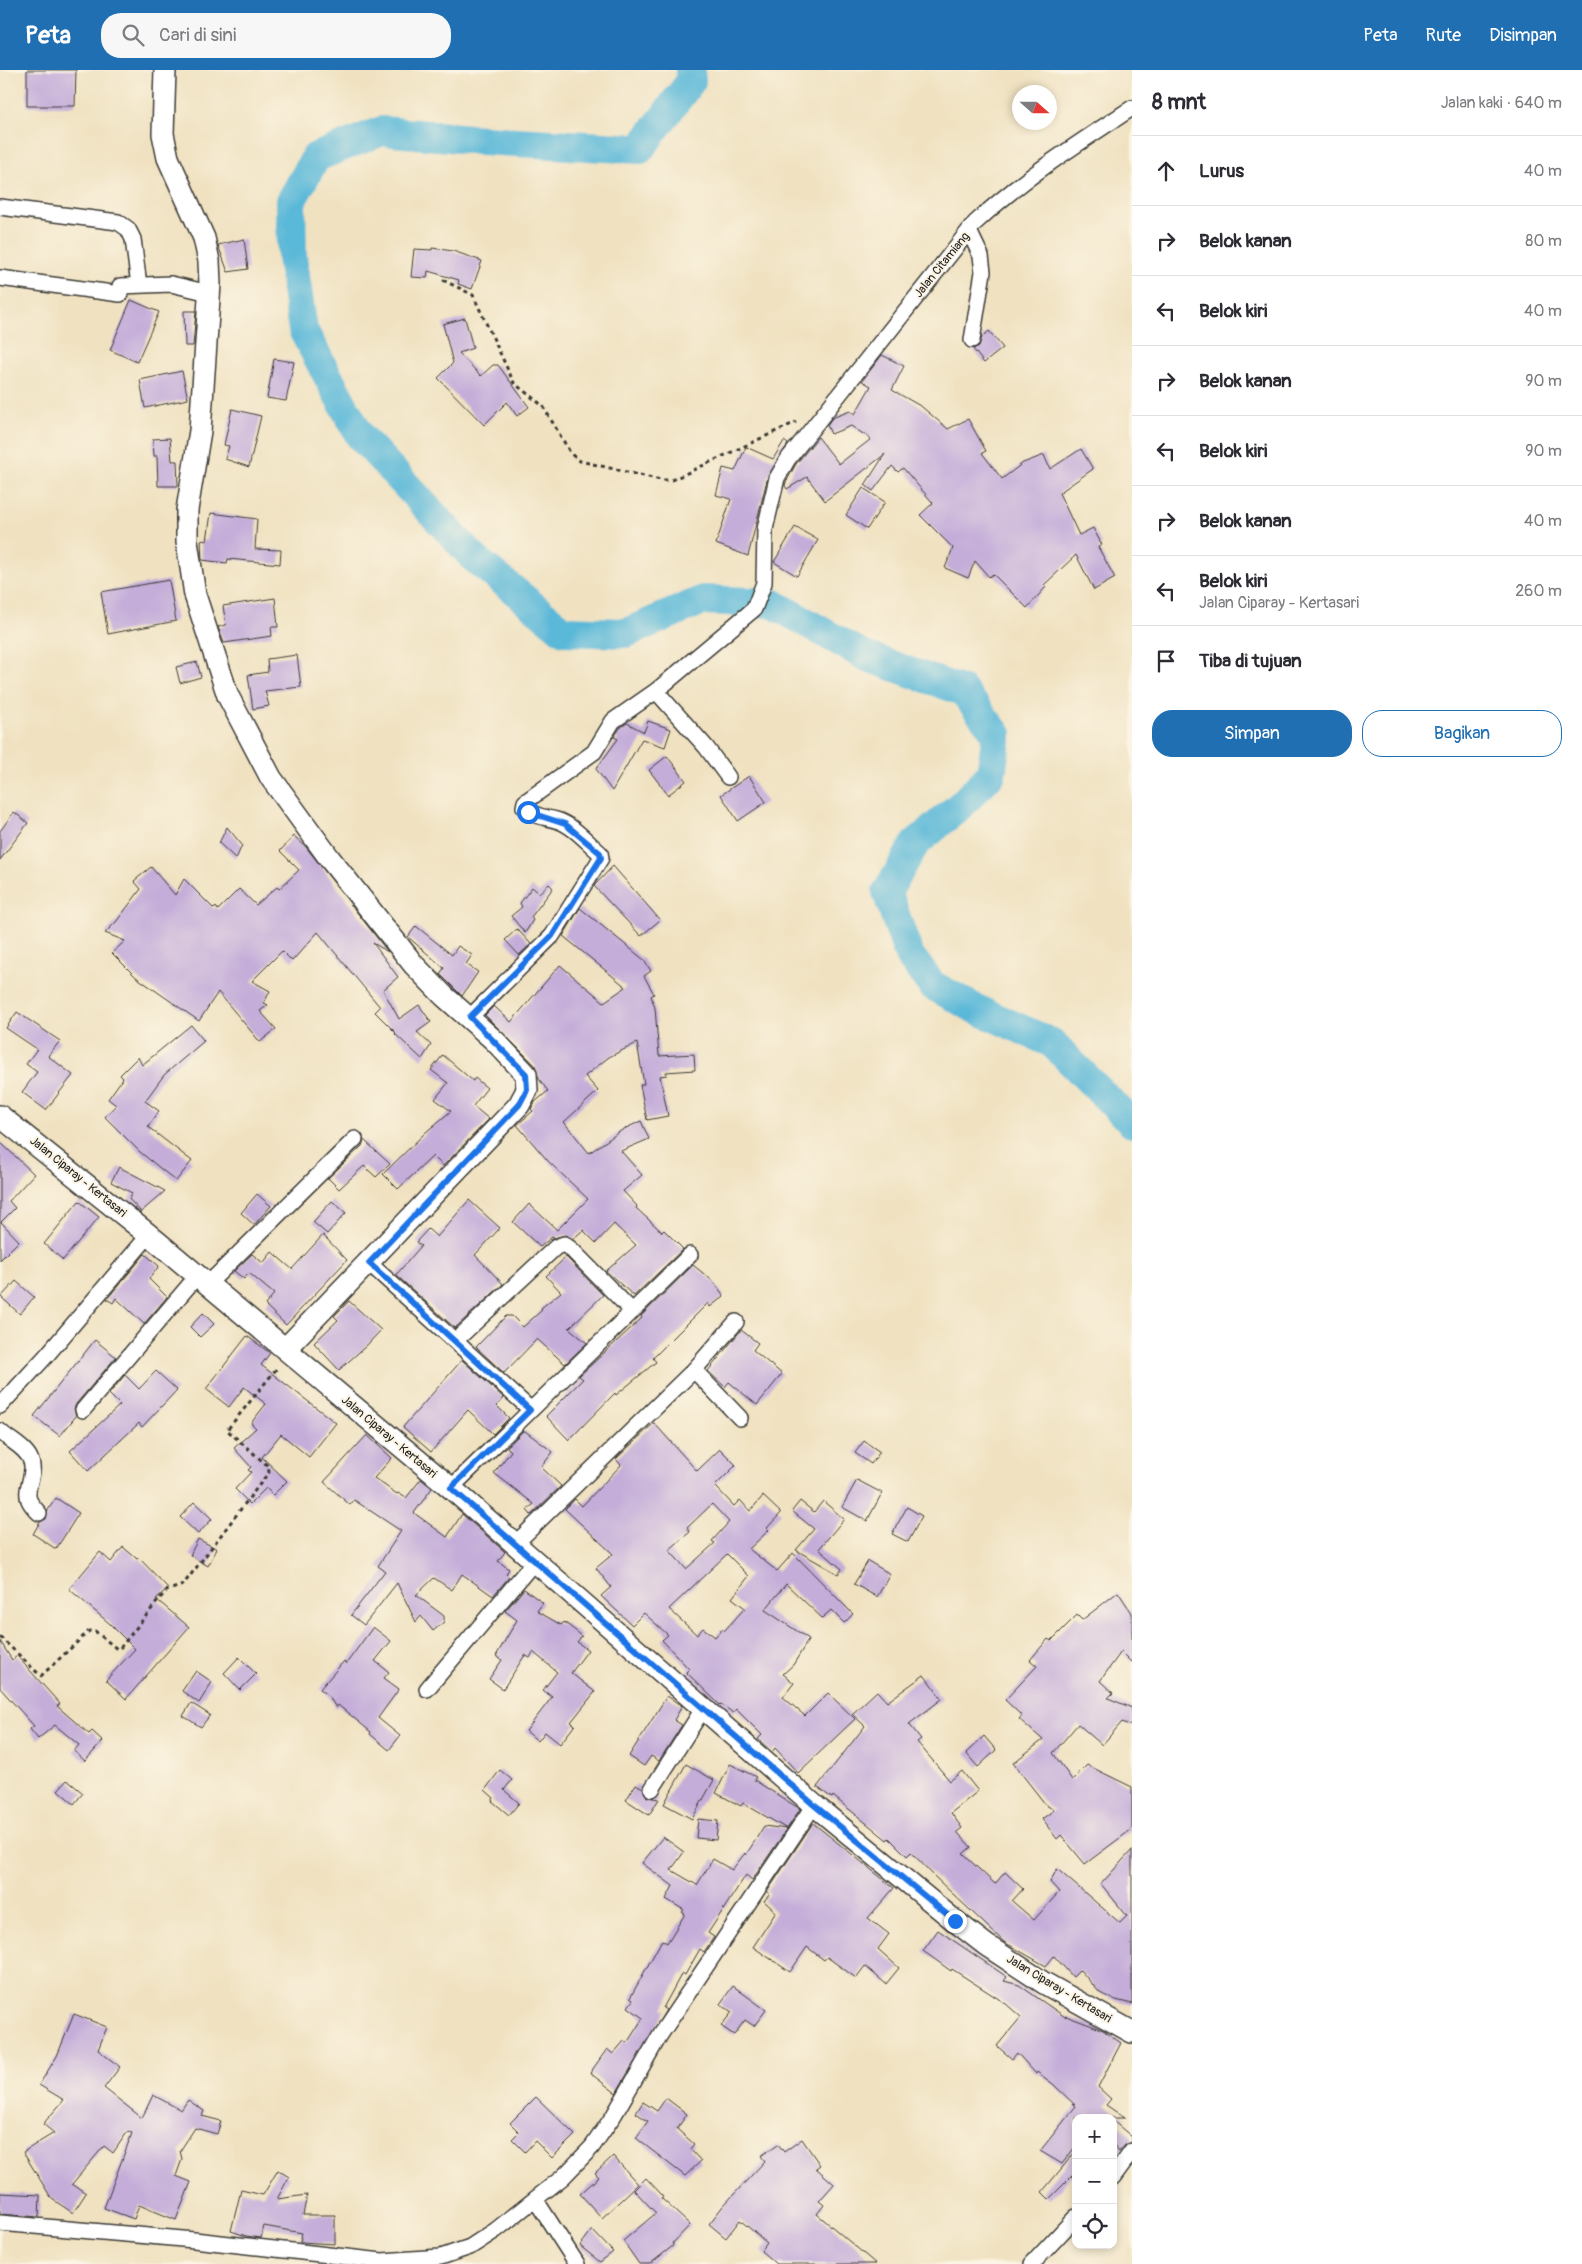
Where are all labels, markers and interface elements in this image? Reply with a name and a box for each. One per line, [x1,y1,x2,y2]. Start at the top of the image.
search box [101,13,451,58]
text: Peta [25,21,71,50]
icon: search [119,21,147,49]
text: Cari di sini [159,23,236,47]
text: Peta [1363,24,1398,47]
text: Rute [1426,24,1461,47]
text: Disimpan [1489,24,1557,47]
north arrow [1012,85,1057,130]
text: 8 mnt [1152,89,1206,116]
text: Jalan kaki · 640 m [1441,93,1562,113]
icon: ahead [1152,157,1180,185]
text: Lurus [1199,159,1244,183]
text: 40 m [1524,161,1562,181]
icon: right [1152,227,1180,255]
street label: Jalan Citamiang [911,229,973,301]
text: Belok kanan [1199,229,1292,253]
text: 80 m [1525,231,1562,251]
icon: left [1152,297,1180,325]
text: Belok kiri [1199,299,1267,323]
text: 40 m [1524,301,1562,321]
icon: right [1152,367,1180,395]
text: Belok kanan [1199,369,1292,393]
text: 90 m [1525,371,1562,391]
icon: left [1152,437,1180,465]
text: Belok kiri [1199,439,1267,463]
text: 90 m [1525,441,1562,461]
icon: right [1152,507,1180,535]
text: Belok kanan [1199,509,1292,533]
text: 40 m [1524,511,1562,531]
text: Belok kiri [1199,569,1267,593]
icon: left [1152,577,1180,605]
text: 260 m [1515,581,1562,601]
text: Jalan Ciparay - Kertasari [1199,593,1359,613]
icon: arrive [1152,647,1180,675]
text: Tiba di tujuan [1199,649,1302,673]
button: Simpan [1152,710,1352,757]
button: Bagikan [1362,710,1562,757]
route start [517,801,540,824]
street label: Jalan Ciparay - Kertasari [27,1133,129,1221]
street label: Jalan Ciparay - Kertasari [338,1393,440,1481]
route end [944,1910,967,1933]
street label: Jalan Ciparay - Kertasari [1004,1952,1114,2026]
map controls [1072,2114,1117,2249]
button: + [1072,2114,1117,2159]
button: − [1072,2159,1117,2204]
button: locate [1072,2204,1117,2249]

